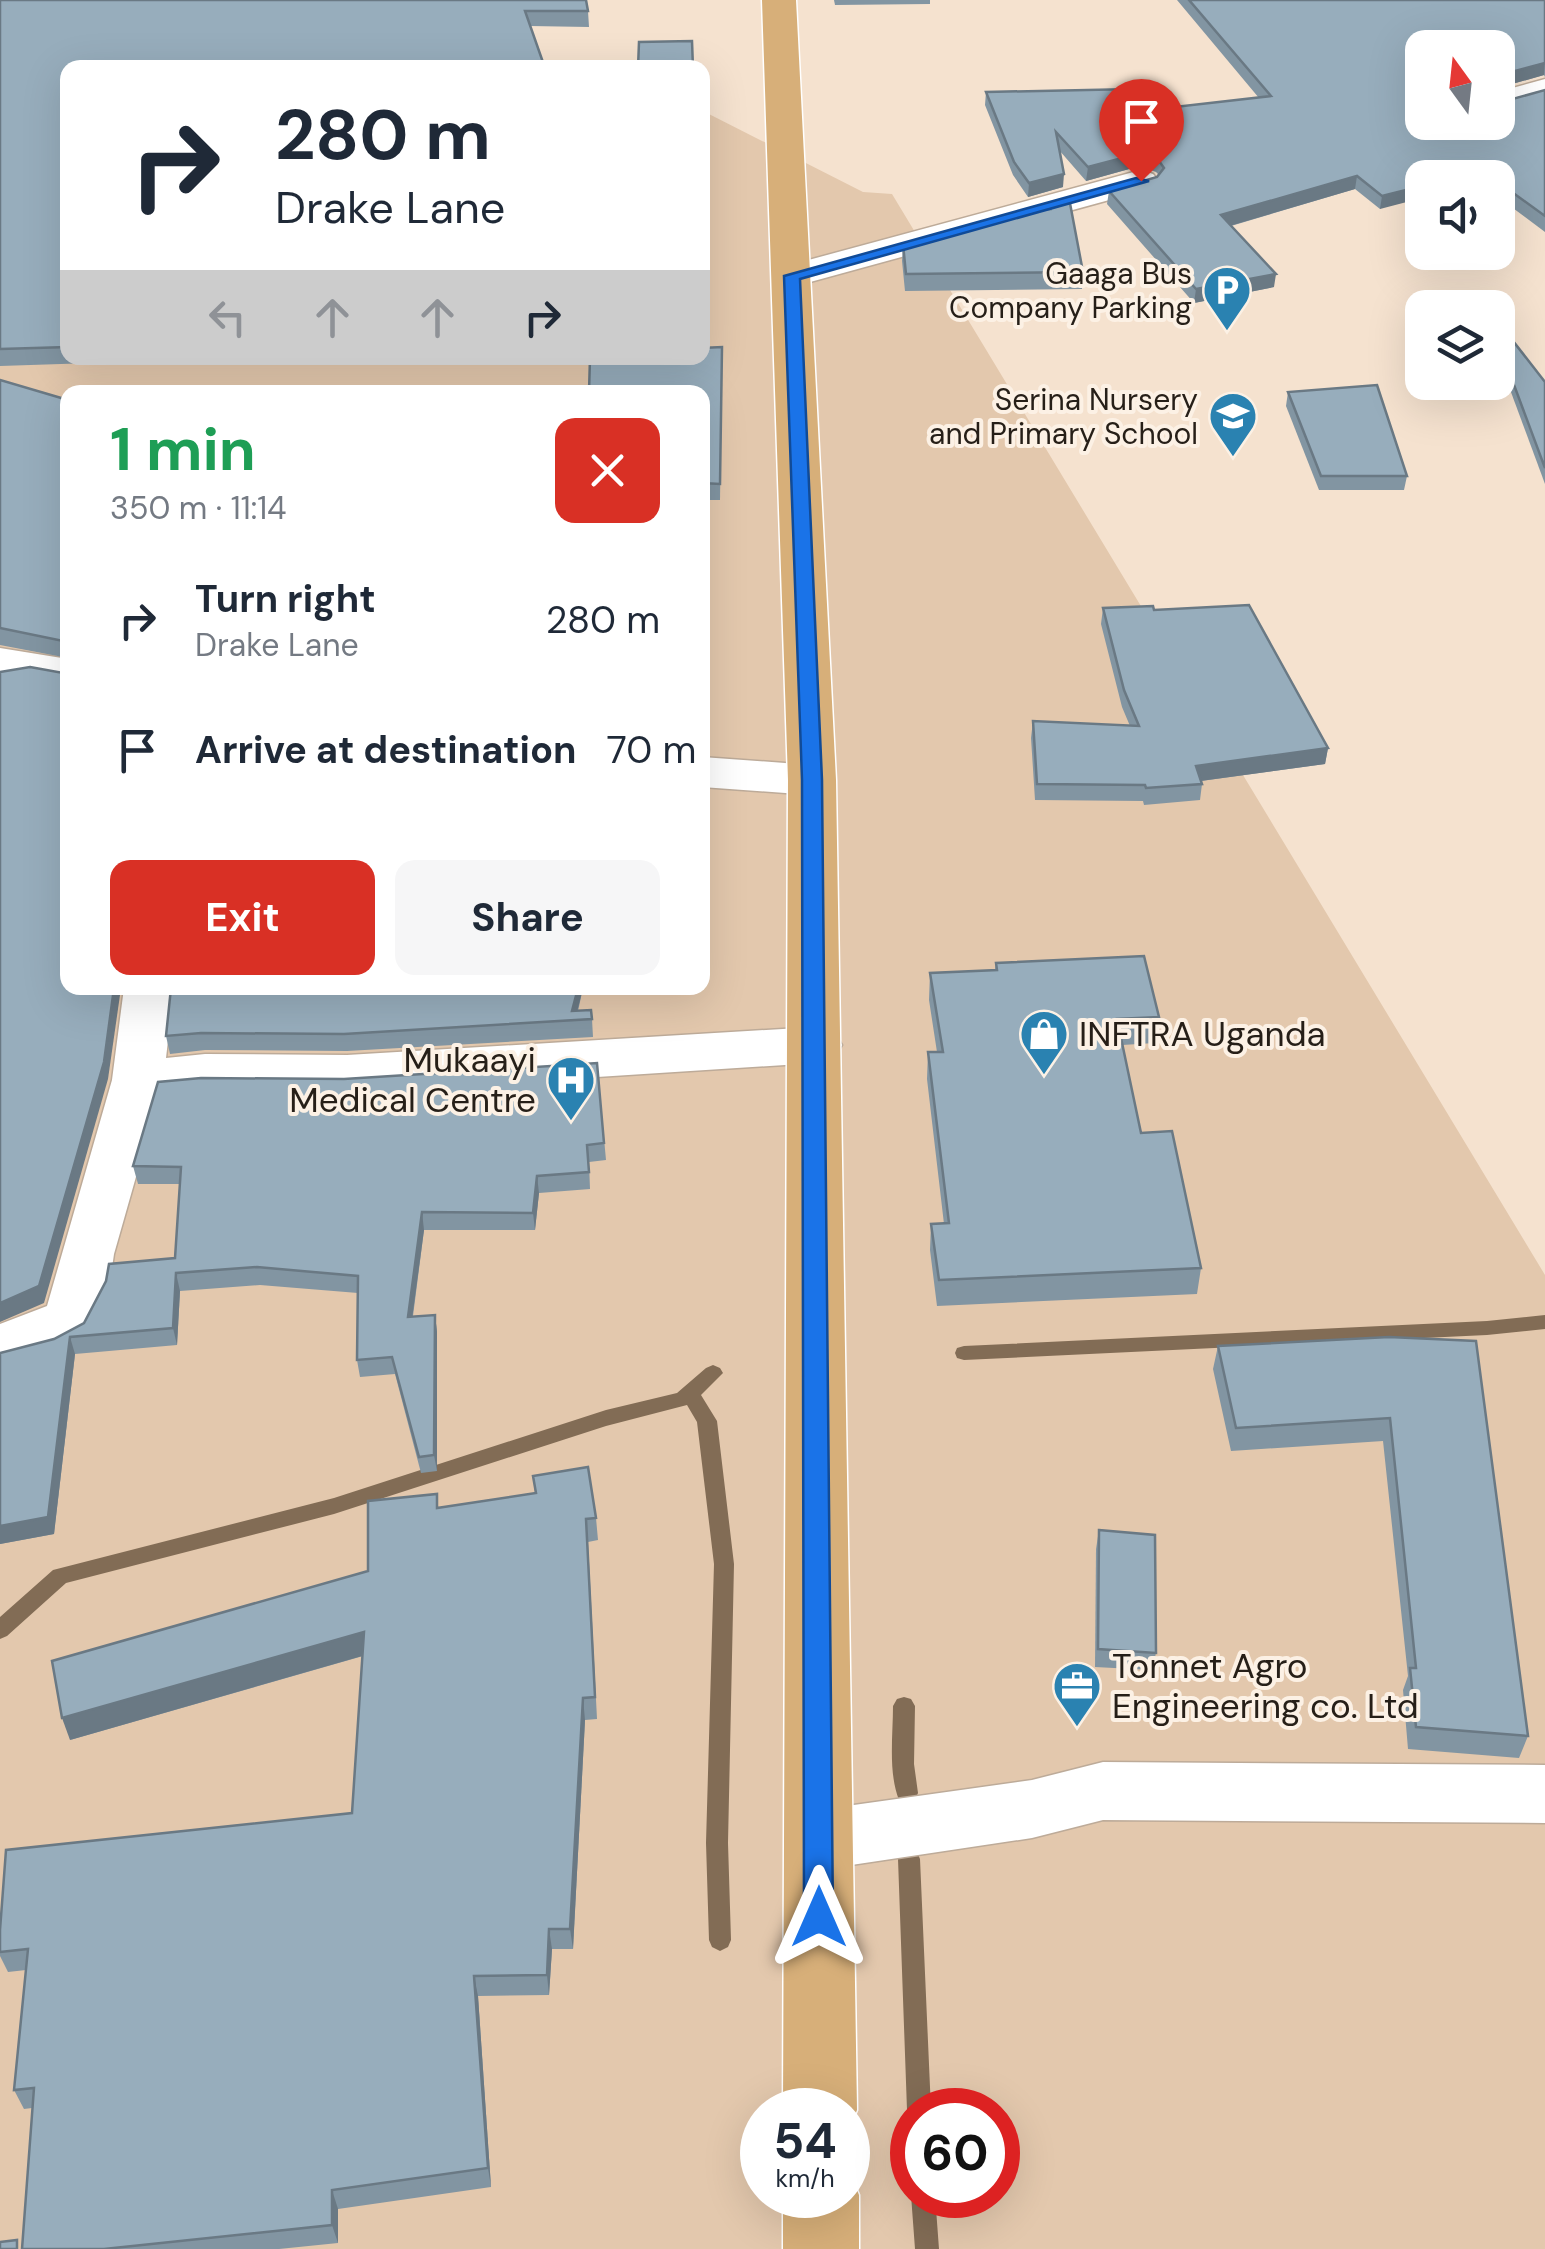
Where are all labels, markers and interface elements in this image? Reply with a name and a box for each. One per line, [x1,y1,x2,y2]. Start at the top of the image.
north arrow [1405,30,1515,140]
map controls [1405,30,1515,400]
pin [1099,79,1184,182]
text: 280 m [275,90,491,181]
icon: arrive [1114,94,1169,149]
icon: right [110,100,240,230]
button: sound [1405,160,1515,270]
text: Drake Lane [275,178,505,237]
place label: Gaaga Bus Company Parking [949,254,1192,327]
parking icon: Gaaga Bus Company Parking [1201,264,1253,332]
icon: left [200,290,255,345]
icon: ahead [305,290,360,345]
icon: ahead [410,290,465,345]
icon: right [515,290,570,345]
button: layers [1405,290,1515,400]
place label: Serina Nursery and Primary School [929,380,1198,453]
school or university icon: Serina Nursery and Primary School [1207,390,1259,458]
text: 1 min [110,410,256,489]
button: close [555,418,660,523]
text: 350 m · 11:14 [110,487,287,529]
text: Turn right [195,574,376,624]
icon: right [110,593,165,648]
text: 280 m [546,595,660,645]
text: Drake Lane [195,624,359,666]
icon: arrive [110,723,165,778]
text: Arrive at destination [195,725,577,775]
text: 70 m [607,725,696,775]
button: Exit [110,860,375,975]
button: Share [395,860,660,975]
shop icon: INFTRA Uganda [1018,1008,1070,1076]
place label: INFTRA Uganda [1079,1011,1326,1057]
place label: Mukaayi Medical Centre [289,1037,536,1123]
hospital icon: Mukaayi Medical Centre [545,1054,597,1122]
place label: Tonnet Agro Engineering co. Ltd [1112,1643,1419,1729]
office icon: Tonnet Agro Engineering co. Ltd [1051,1660,1103,1728]
position arrow [767,1865,871,1969]
speed limit sign: 60 [890,2088,1020,2218]
text: 54 [773,2108,837,2174]
text: km/h [775,2162,835,2195]

